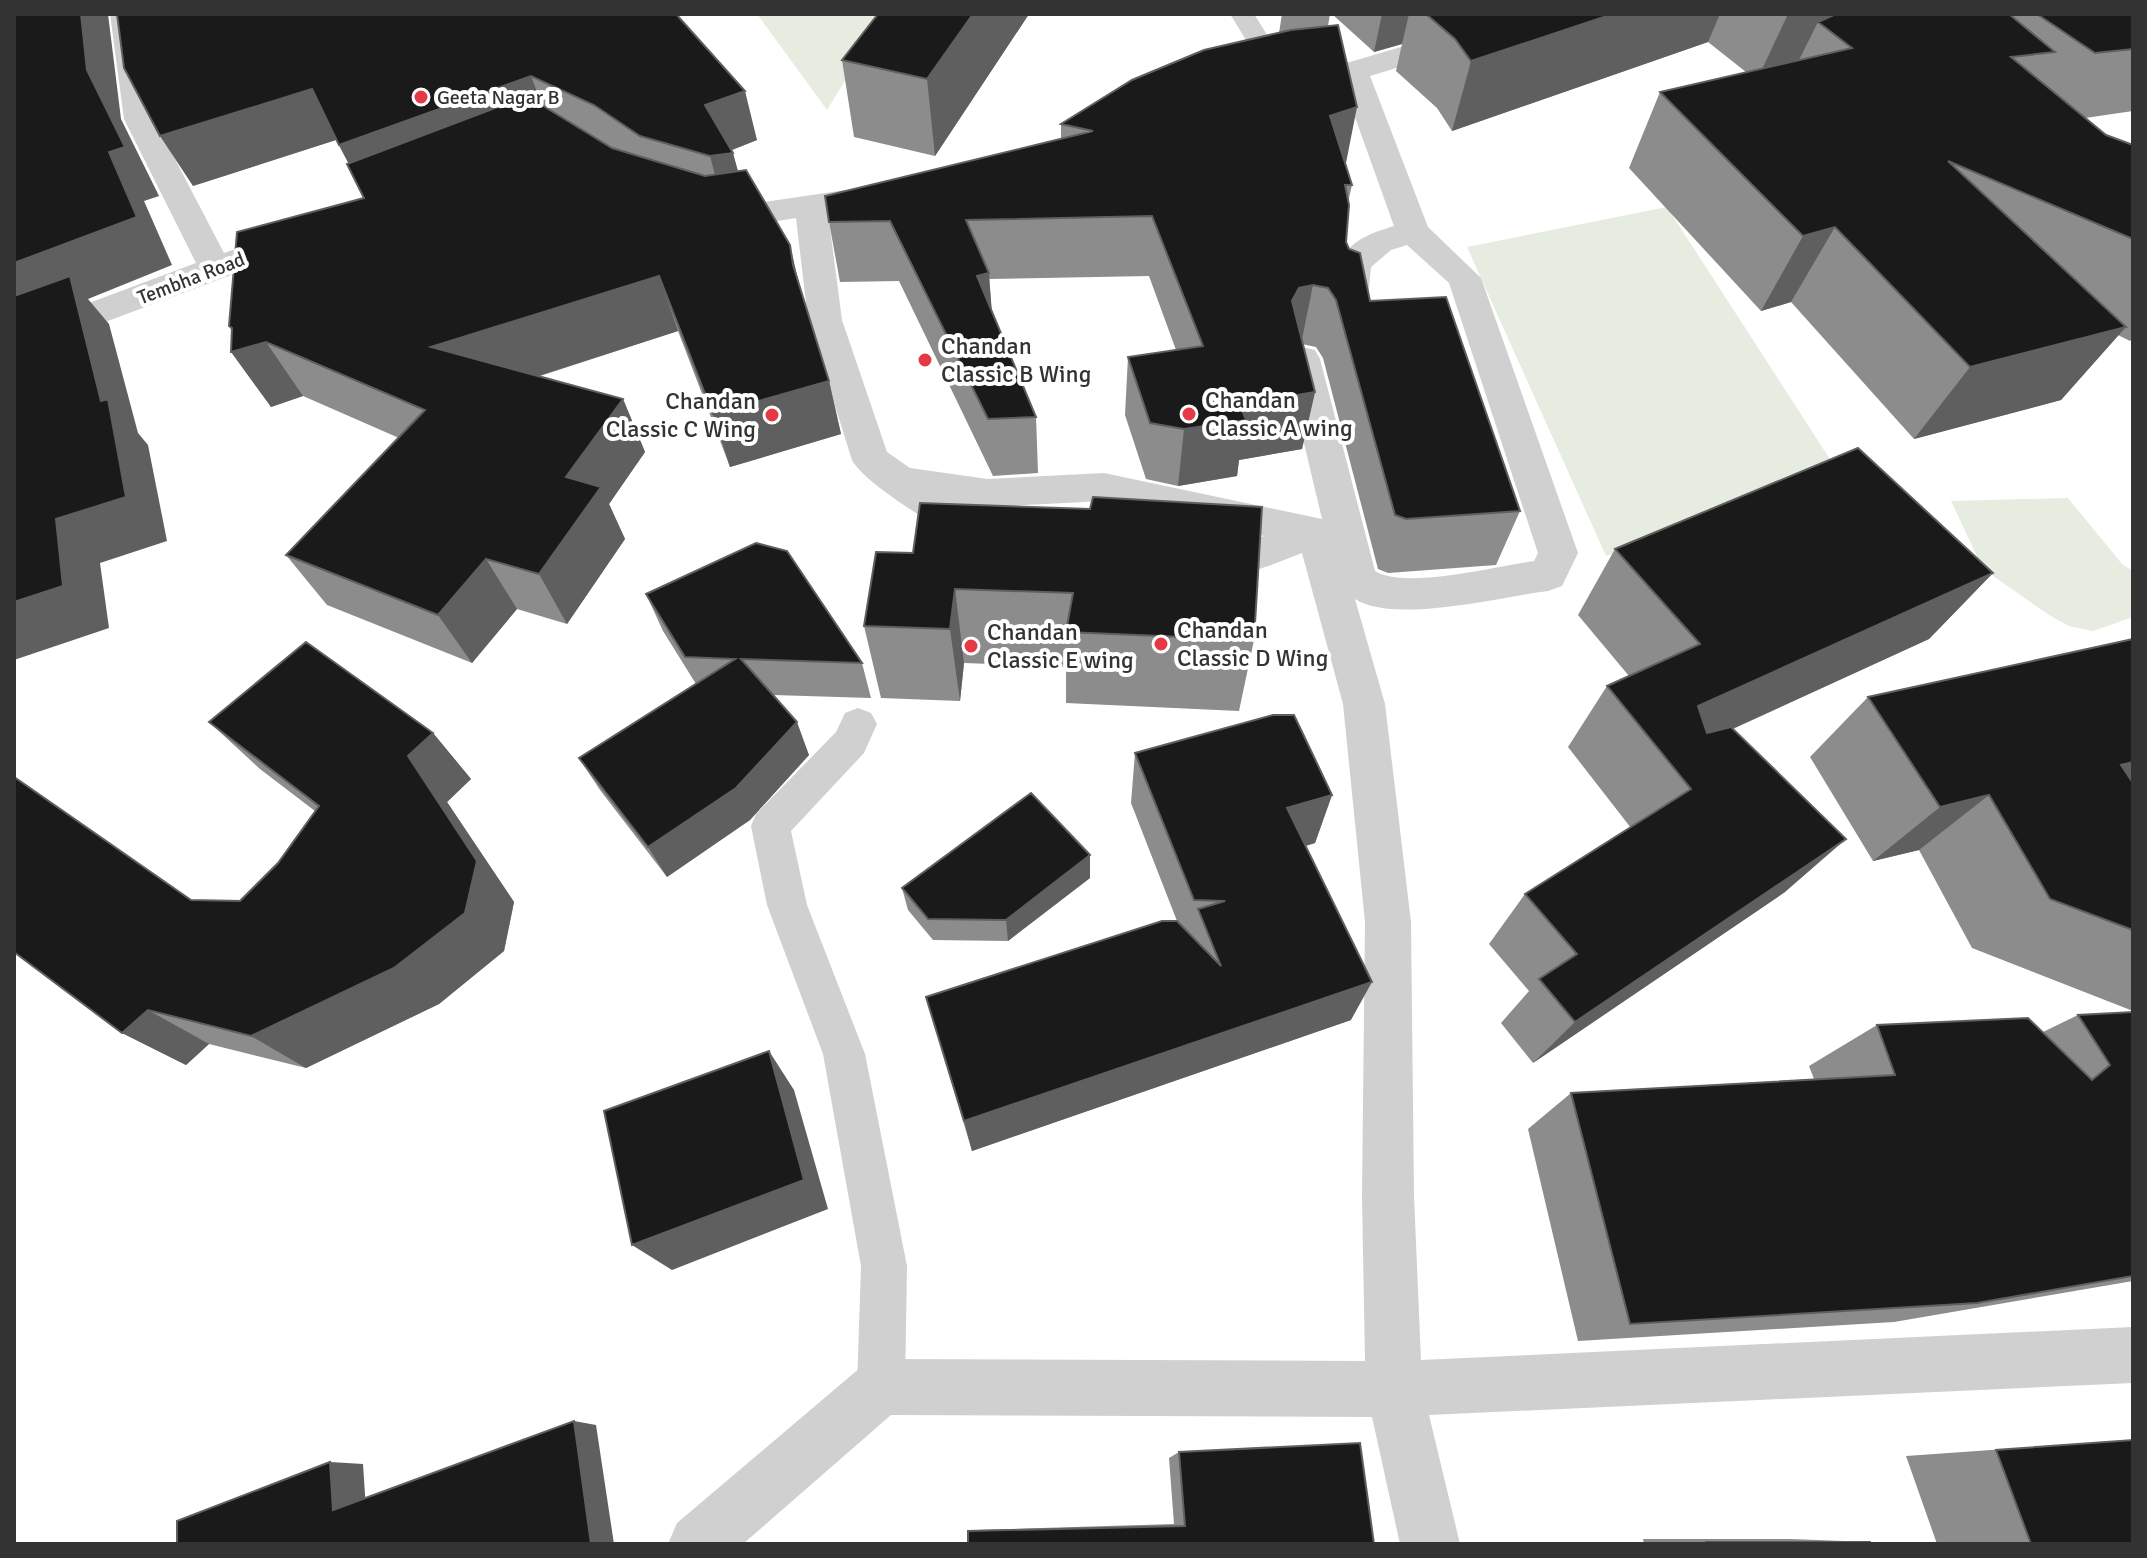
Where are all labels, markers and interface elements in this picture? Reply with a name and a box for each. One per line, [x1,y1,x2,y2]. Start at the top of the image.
place label: Geeta Nagar B [437,85,560,110]
marker: Geeta Nagar B [412,88,430,106]
street label: Tembha Road [134,247,248,310]
place label: Chandan Classic B Wing [941,331,1091,389]
marker: Chandan Classic B Wing [916,351,934,369]
place label: Chandan Classic A wing [1205,385,1353,443]
place label: Chandan Classic C Wing [606,386,756,444]
marker: Chandan Classic A wing [1180,405,1198,423]
marker: Chandan Classic C Wing [763,406,781,424]
place label: Chandan Classic D Wing [1177,615,1328,673]
place label: Chandan Classic E wing [987,617,1134,675]
marker: Chandan Classic D Wing [1152,635,1170,653]
marker: Chandan Classic E wing [962,637,980,655]

